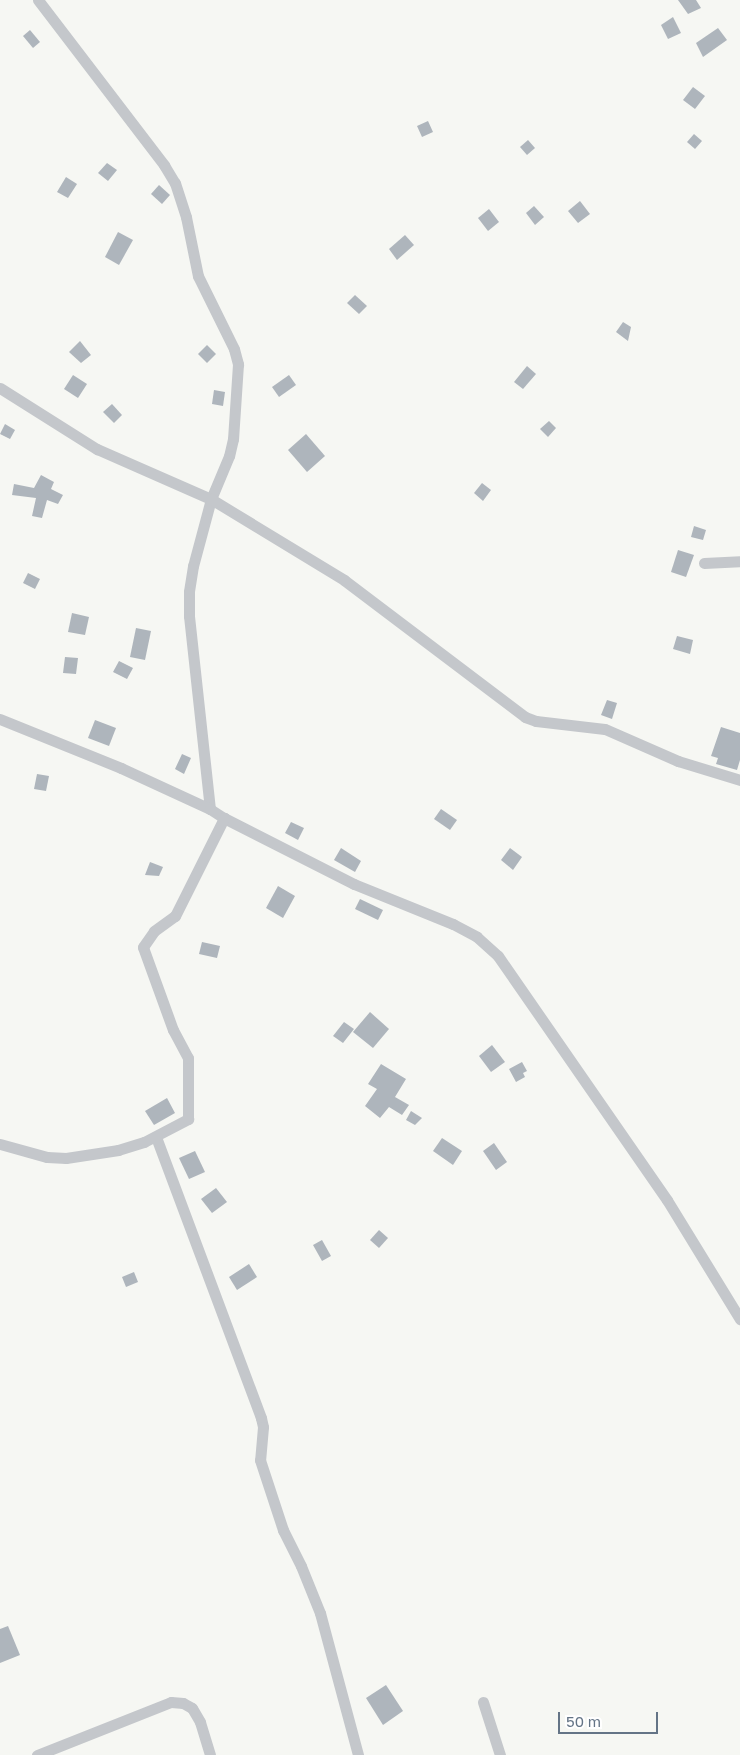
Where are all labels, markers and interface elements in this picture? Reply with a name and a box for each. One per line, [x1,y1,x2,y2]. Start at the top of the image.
scale bar [560,1702,660,1734]
text: 50 m [566,1712,601,1730]

